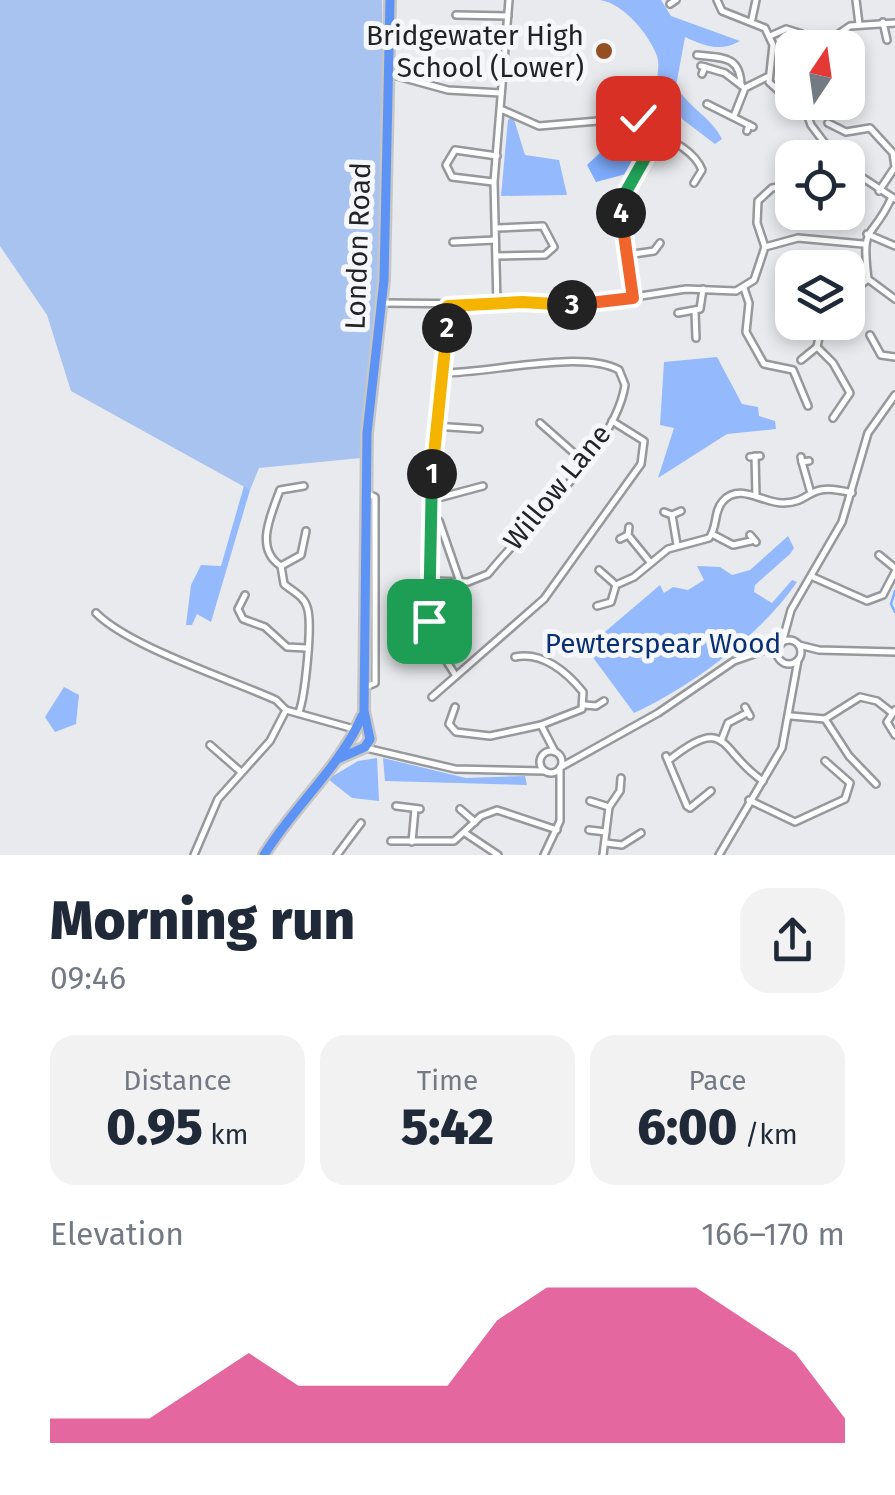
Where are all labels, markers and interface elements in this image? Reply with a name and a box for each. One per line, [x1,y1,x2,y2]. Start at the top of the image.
place label: Bridgewater High School (Lower) [366,19,584,84]
north arrow [775,30,865,120]
map controls [775,30,865,340]
marker: Bridgewater High School (Lower) [593,40,615,62]
pin [596,76,681,161]
icon: check [611,91,666,146]
button: locate [775,140,865,230]
street label: London Road [339,162,377,330]
pin: 4 [596,188,646,238]
text: 4 [613,196,629,229]
button: layers [775,250,865,340]
pin: 3 [547,280,597,330]
text: 3 [565,288,579,321]
pin: 2 [422,303,472,353]
text: 2 [440,311,454,344]
street label: Willow Lane [496,418,618,556]
pin: 1 [407,449,457,499]
text: 1 [426,457,439,490]
pin [387,579,472,664]
icon: arrive [402,594,457,649]
park label: Pewterspear Wood [545,627,781,660]
text: Morning run [50,888,355,954]
button: share [740,888,845,993]
text: 09:46 [50,959,126,997]
text: Distance [123,1064,232,1097]
text: Time [417,1064,478,1097]
text: Pace [688,1064,747,1097]
text: 0.95 [106,1097,203,1157]
text: 5:42 [401,1097,494,1157]
text: 6:00 [637,1097,737,1157]
text: km [203,1118,249,1151]
text: /km [737,1118,798,1151]
text: Elevation [50,1215,184,1253]
text: 166–170 m [701,1215,845,1253]

